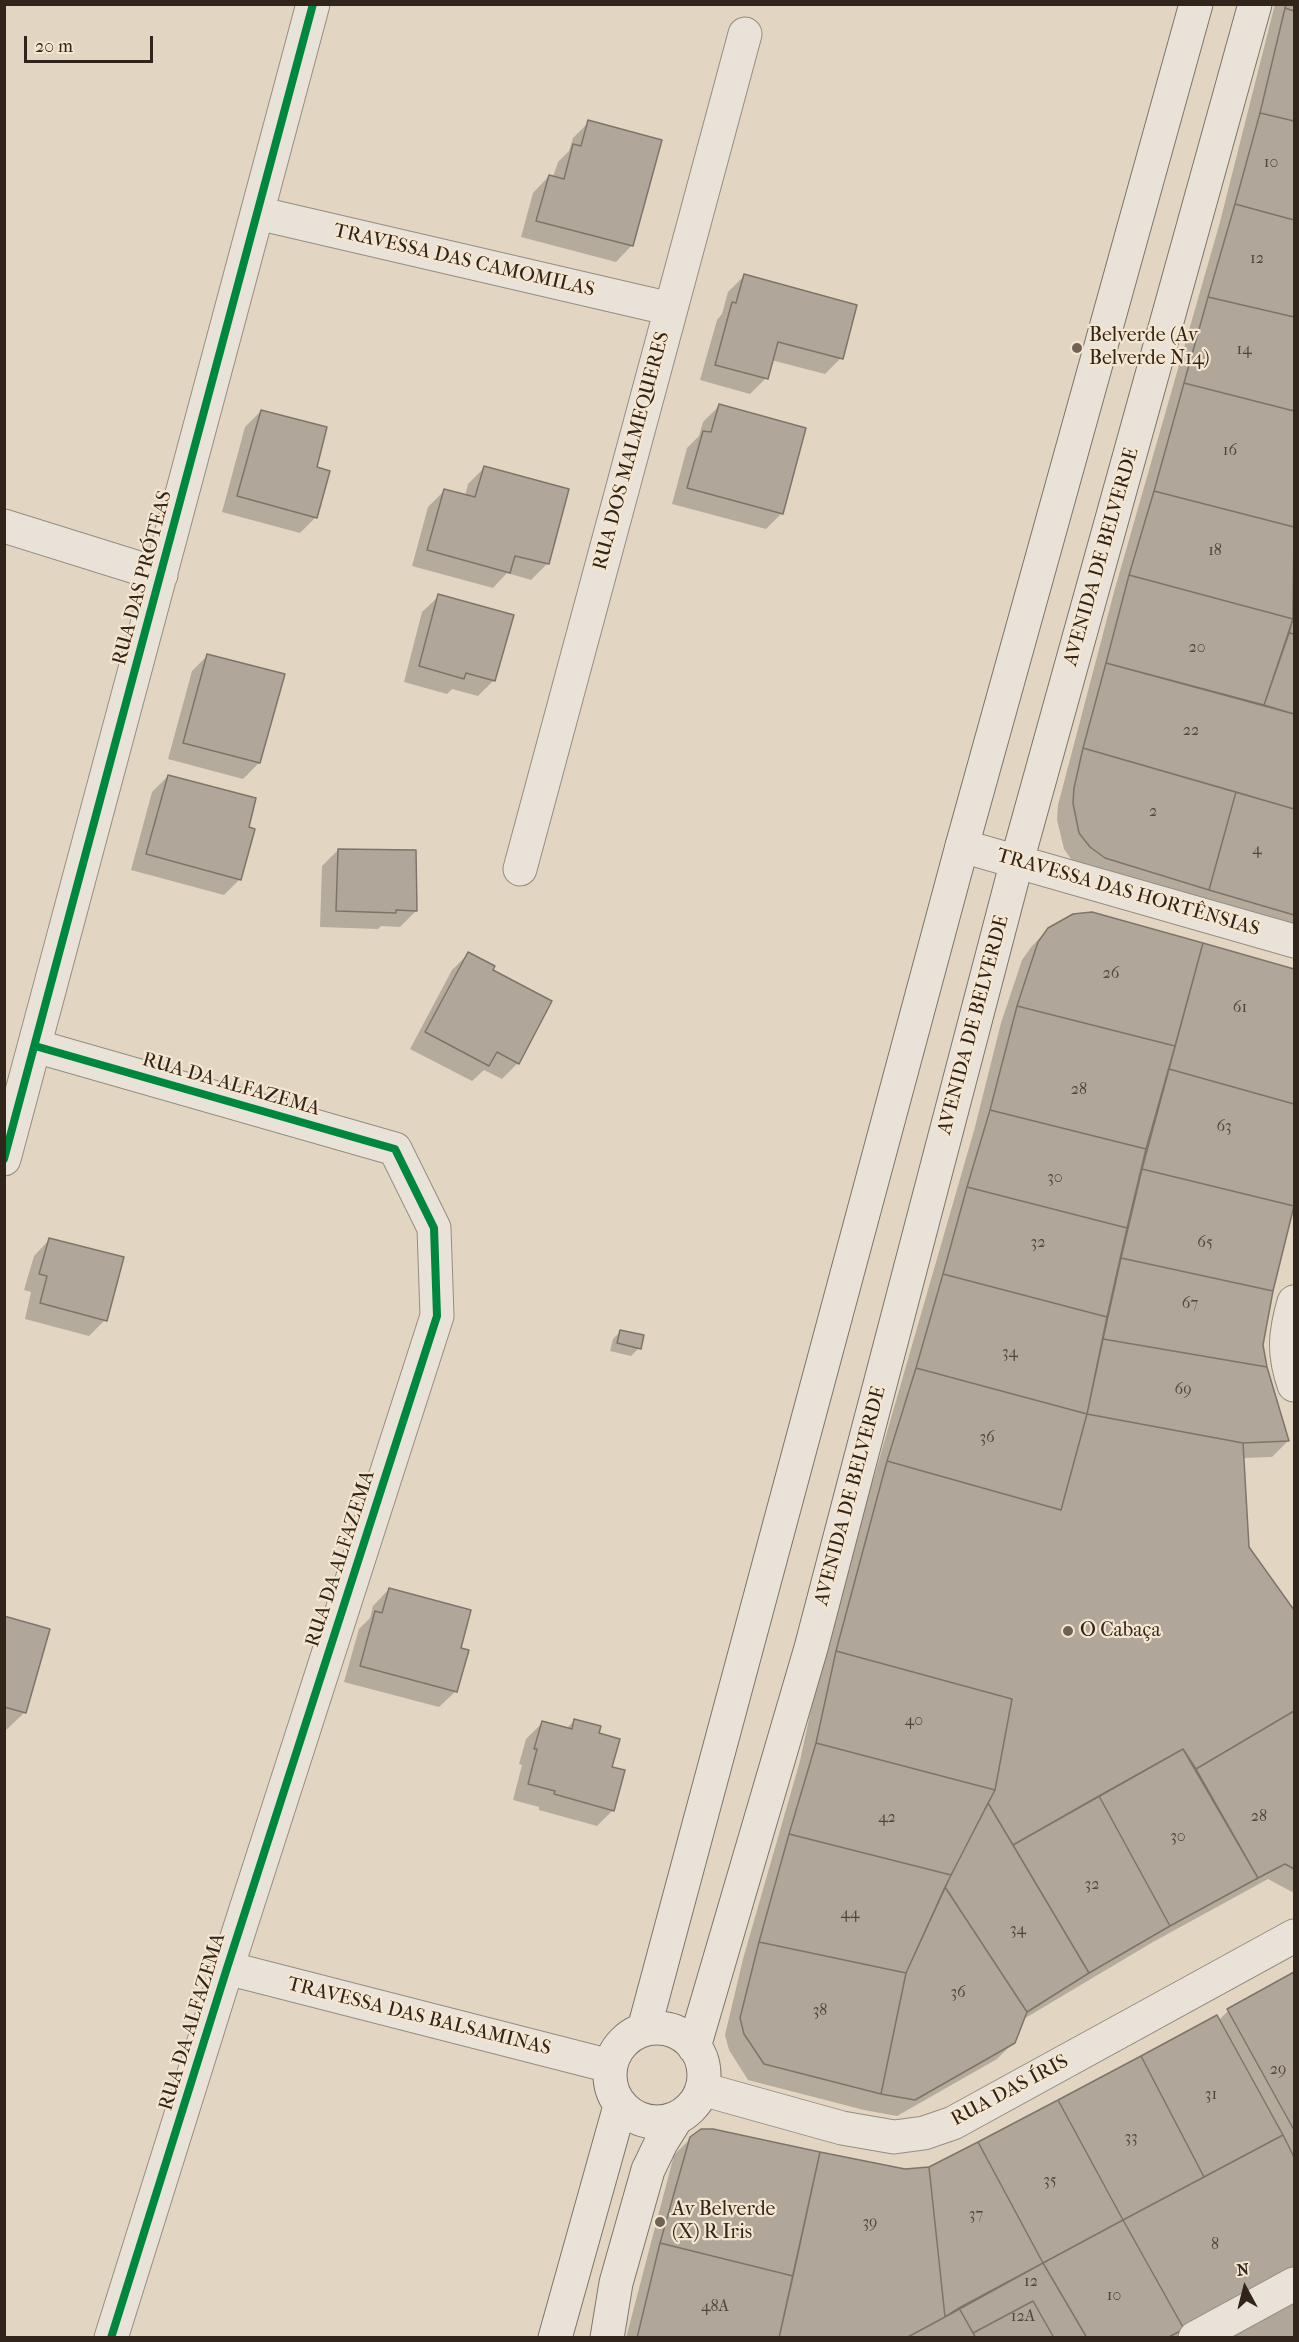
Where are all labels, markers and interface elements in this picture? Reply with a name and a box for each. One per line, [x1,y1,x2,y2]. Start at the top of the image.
scale bar [27,24,156,62]
text: 20 m [35,36,73,57]
house number: 10 [1264,153,1278,173]
street label: TRAVESSA DAS CAMOMILAS [331,219,597,303]
house number: 12 [1250,249,1264,269]
place label: Belverde (Av Belverde N14) [1089,324,1210,371]
street label: RUA DOS MALMEQUERES [589,329,675,573]
house number: 14 [1236,340,1252,360]
marker: Belverde (Av Belverde N14) [1070,341,1084,355]
house number: 16 [1223,441,1237,461]
street label: AVENIDA DE BELVERDE [1059,445,1145,669]
street label: RUA DAS PRÓTEAS [108,488,178,668]
house number: 18 [1208,541,1222,561]
house number: 20 [1188,638,1206,658]
house number: 22 [1183,721,1199,741]
house number: 2 [1149,802,1157,822]
house number: 4 [1252,840,1262,860]
street label: TRAVESSA DAS HORTÊNSIAS [994,844,1262,942]
street label: AVENIDA DE BELVERDE [933,913,1015,1137]
house number: 26 [1103,964,1119,984]
house number: 61 [1233,998,1247,1018]
street label: RUA DA ALFAZEMA [139,1048,323,1122]
house number: 28 [1071,1080,1087,1100]
house number: 63 [1216,1117,1232,1137]
house number: 30 [1047,1168,1063,1188]
house number: 32 [1031,1233,1045,1253]
house number: 65 [1197,1233,1213,1253]
house number: 67 [1182,1294,1198,1314]
house number: 34 [1002,1343,1018,1363]
house number: 69 [1174,1380,1192,1400]
street label: AVENIDA DE BELVERDE [810,1384,892,1608]
house number: 36 [979,1428,995,1448]
street label: RUA DA ALFAZEMA [301,1468,381,1650]
place label: O Cabaça [1080,1619,1161,1643]
marker: O Cabaça [1061,1624,1075,1638]
house number: 40 [905,1711,923,1731]
house number: 28 [1251,1807,1267,1827]
house number: 42 [878,1808,896,1828]
house number: 30 [1170,1827,1186,1847]
house number: 32 [1085,1875,1099,1895]
house number: 44 [841,1904,859,1924]
house number: 34 [1010,1920,1026,1940]
street label: RUA DA ALFAZEMA [155,1931,231,2113]
street label: TRAVESSA DAS BALSAMINAS [285,1973,553,2061]
house number: 36 [950,1983,966,2003]
house number: 38 [813,2001,827,2021]
street label: RUA DAS ÍRIS [947,2050,1073,2132]
house number: 29 [1270,2060,1286,2080]
house number: 31 [1205,2085,1217,2105]
house number: 33 [1124,2128,1138,2148]
house number: 35 [1043,2171,1057,2191]
place label: Av Belverde (X) R Iris [672,2198,775,2245]
house number: 37 [969,2205,983,2225]
house number: 39 [863,2213,877,2233]
marker: Av Belverde (X) R Iris [653,2215,667,2229]
house number: 8 [1211,2235,1219,2255]
north arrow [1215,2258,1275,2318]
text: N [1236,2259,1250,2280]
house number: 12 [1024,2272,1038,2292]
house number: 10 [1107,2286,1121,2306]
house number: 48A [701,2297,729,2317]
house number: 12A [1011,2307,1035,2327]

